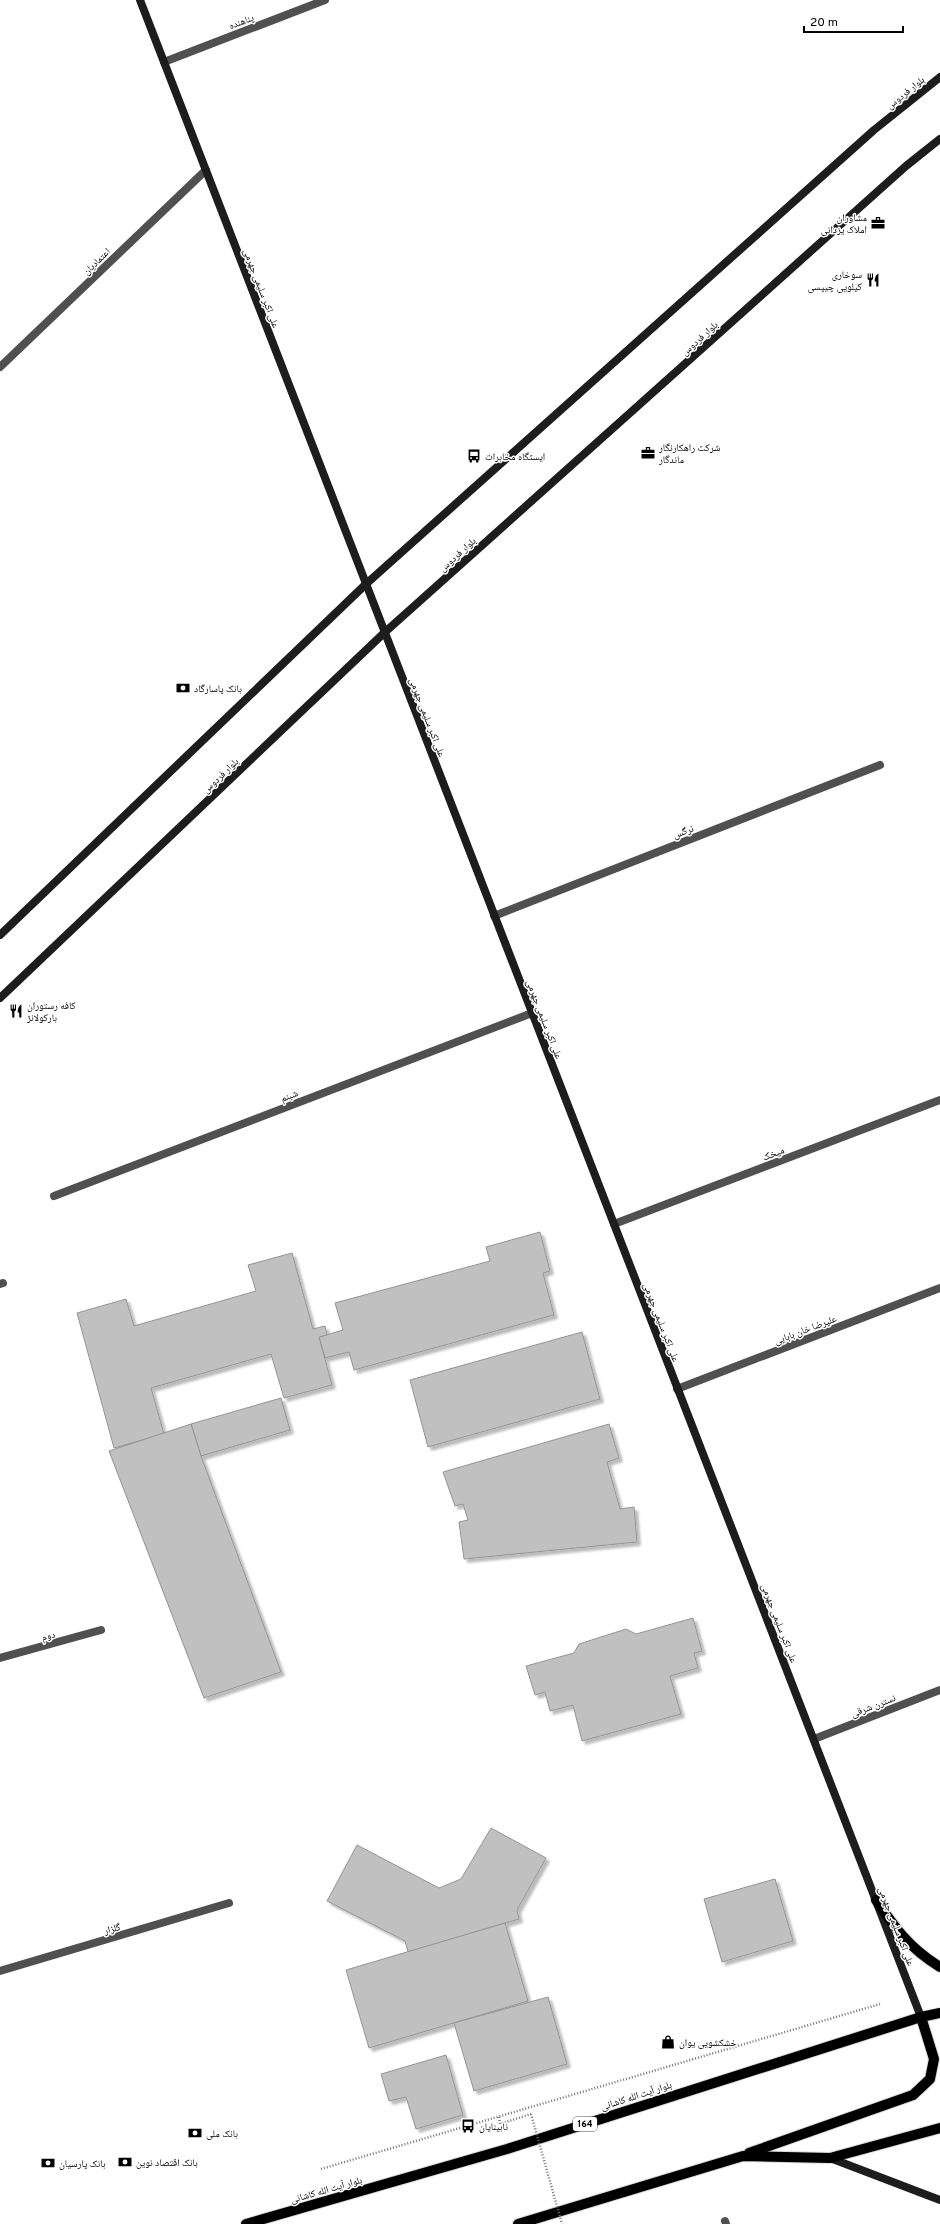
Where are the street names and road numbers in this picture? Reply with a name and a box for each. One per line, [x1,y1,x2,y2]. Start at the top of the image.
street label: پناهنده [227,12,256,33]
street label: بلوار فردوس [884,74,928,113]
street label: اعتمادیان [80,246,114,278]
street label: علی اکبر سلیمی جهرمی [239,247,282,330]
street label: بلوار فردوس [679,319,722,359]
street label: بلوار فردوس [437,535,480,575]
street label: علی اکبر سلیمی جهرمی [405,676,448,759]
street label: بلوار فردوس [200,755,242,797]
street label: نرگس [671,822,696,842]
street label: علی اکبر سلیمی جهرمی [522,978,565,1061]
street label: شبنم [279,1087,301,1106]
street label: میخک [761,1144,787,1165]
street label: علی اکبر سلیمی جهرمی [639,1281,682,1364]
street label: علیرضا خان بابایی [772,1313,839,1348]
street label: علی اکبر سلیمی جهرمی [757,1582,800,1665]
street label: دوم [40,1628,57,1645]
street label: نسترن شرقی [849,1692,898,1721]
street label: علی اکبر سلیمی جهرمی [874,1885,917,1968]
street label: گلزار [102,1921,123,1938]
street label: بلوار آیت الله کاشانی [599,2079,674,2114]
road number: 164 [573,2117,597,2131]
street label: بلوار آیت الله کاشانی [289,2174,364,2207]

